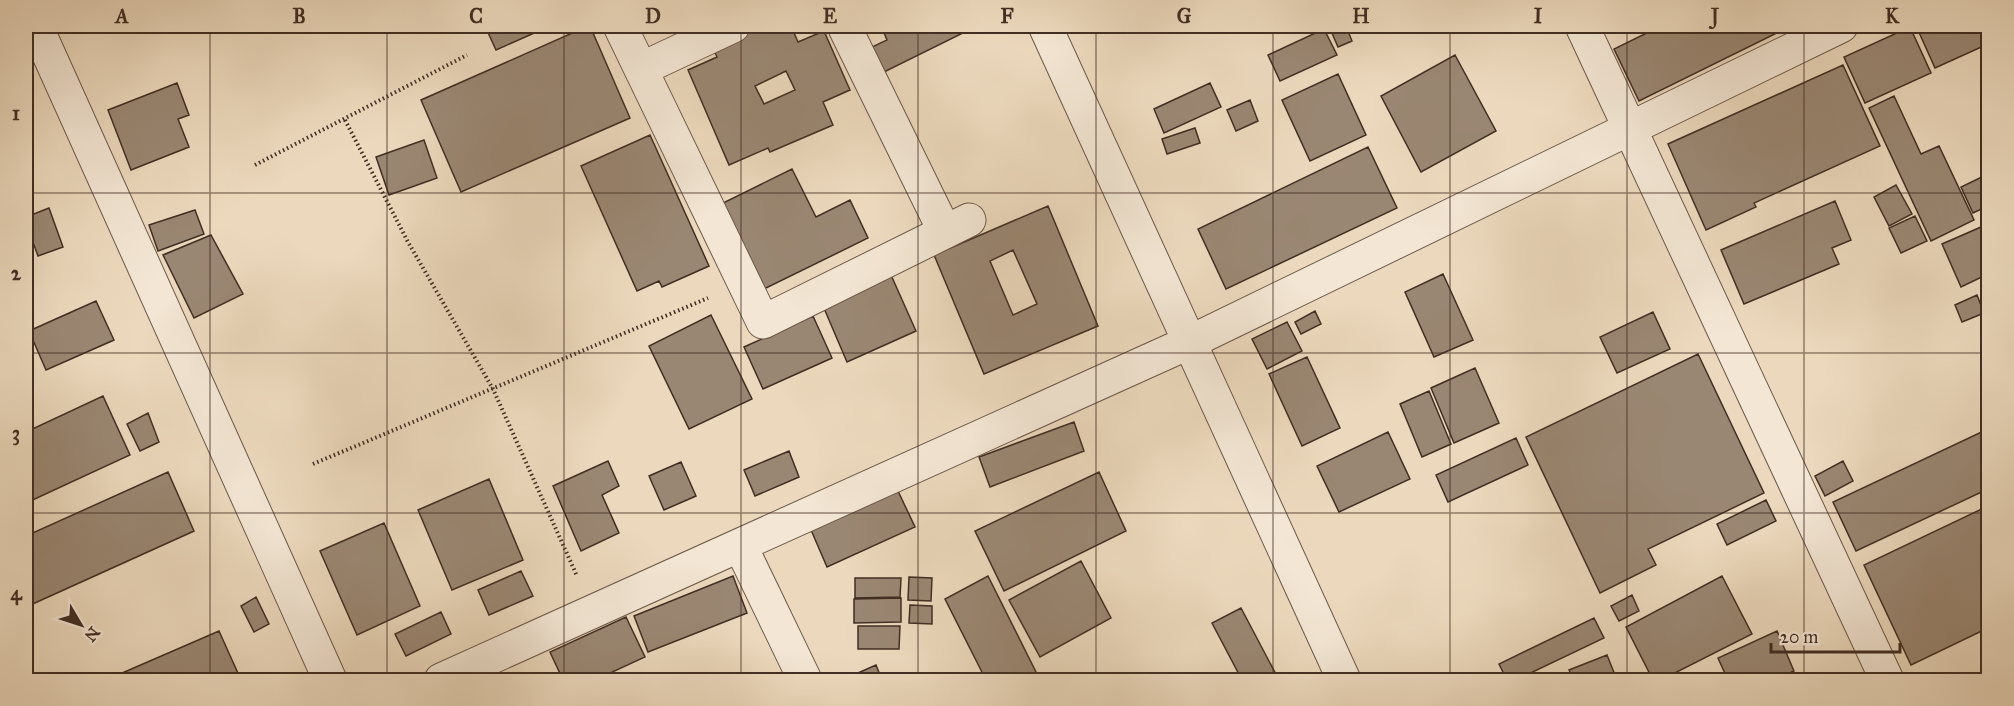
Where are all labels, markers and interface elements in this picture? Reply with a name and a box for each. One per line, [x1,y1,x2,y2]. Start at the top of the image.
text: A [113,4,129,28]
text: B [292,4,306,28]
text: C [469,4,483,28]
text: D [645,4,661,28]
text: E [823,4,838,28]
text: F [1000,4,1014,28]
text: G [1177,4,1192,28]
text: H [1352,4,1370,28]
text: I [1534,4,1543,28]
text: J [1708,4,1720,30]
text: K [1885,4,1900,28]
text: 1 [12,101,20,125]
text: 2 [11,261,22,285]
text: 3 [12,421,20,446]
text: 4 [10,581,22,606]
north arrow [51,595,111,655]
scale bar [1771,616,1900,654]
text: N [80,623,104,646]
text: 20 m [1780,626,1818,648]

